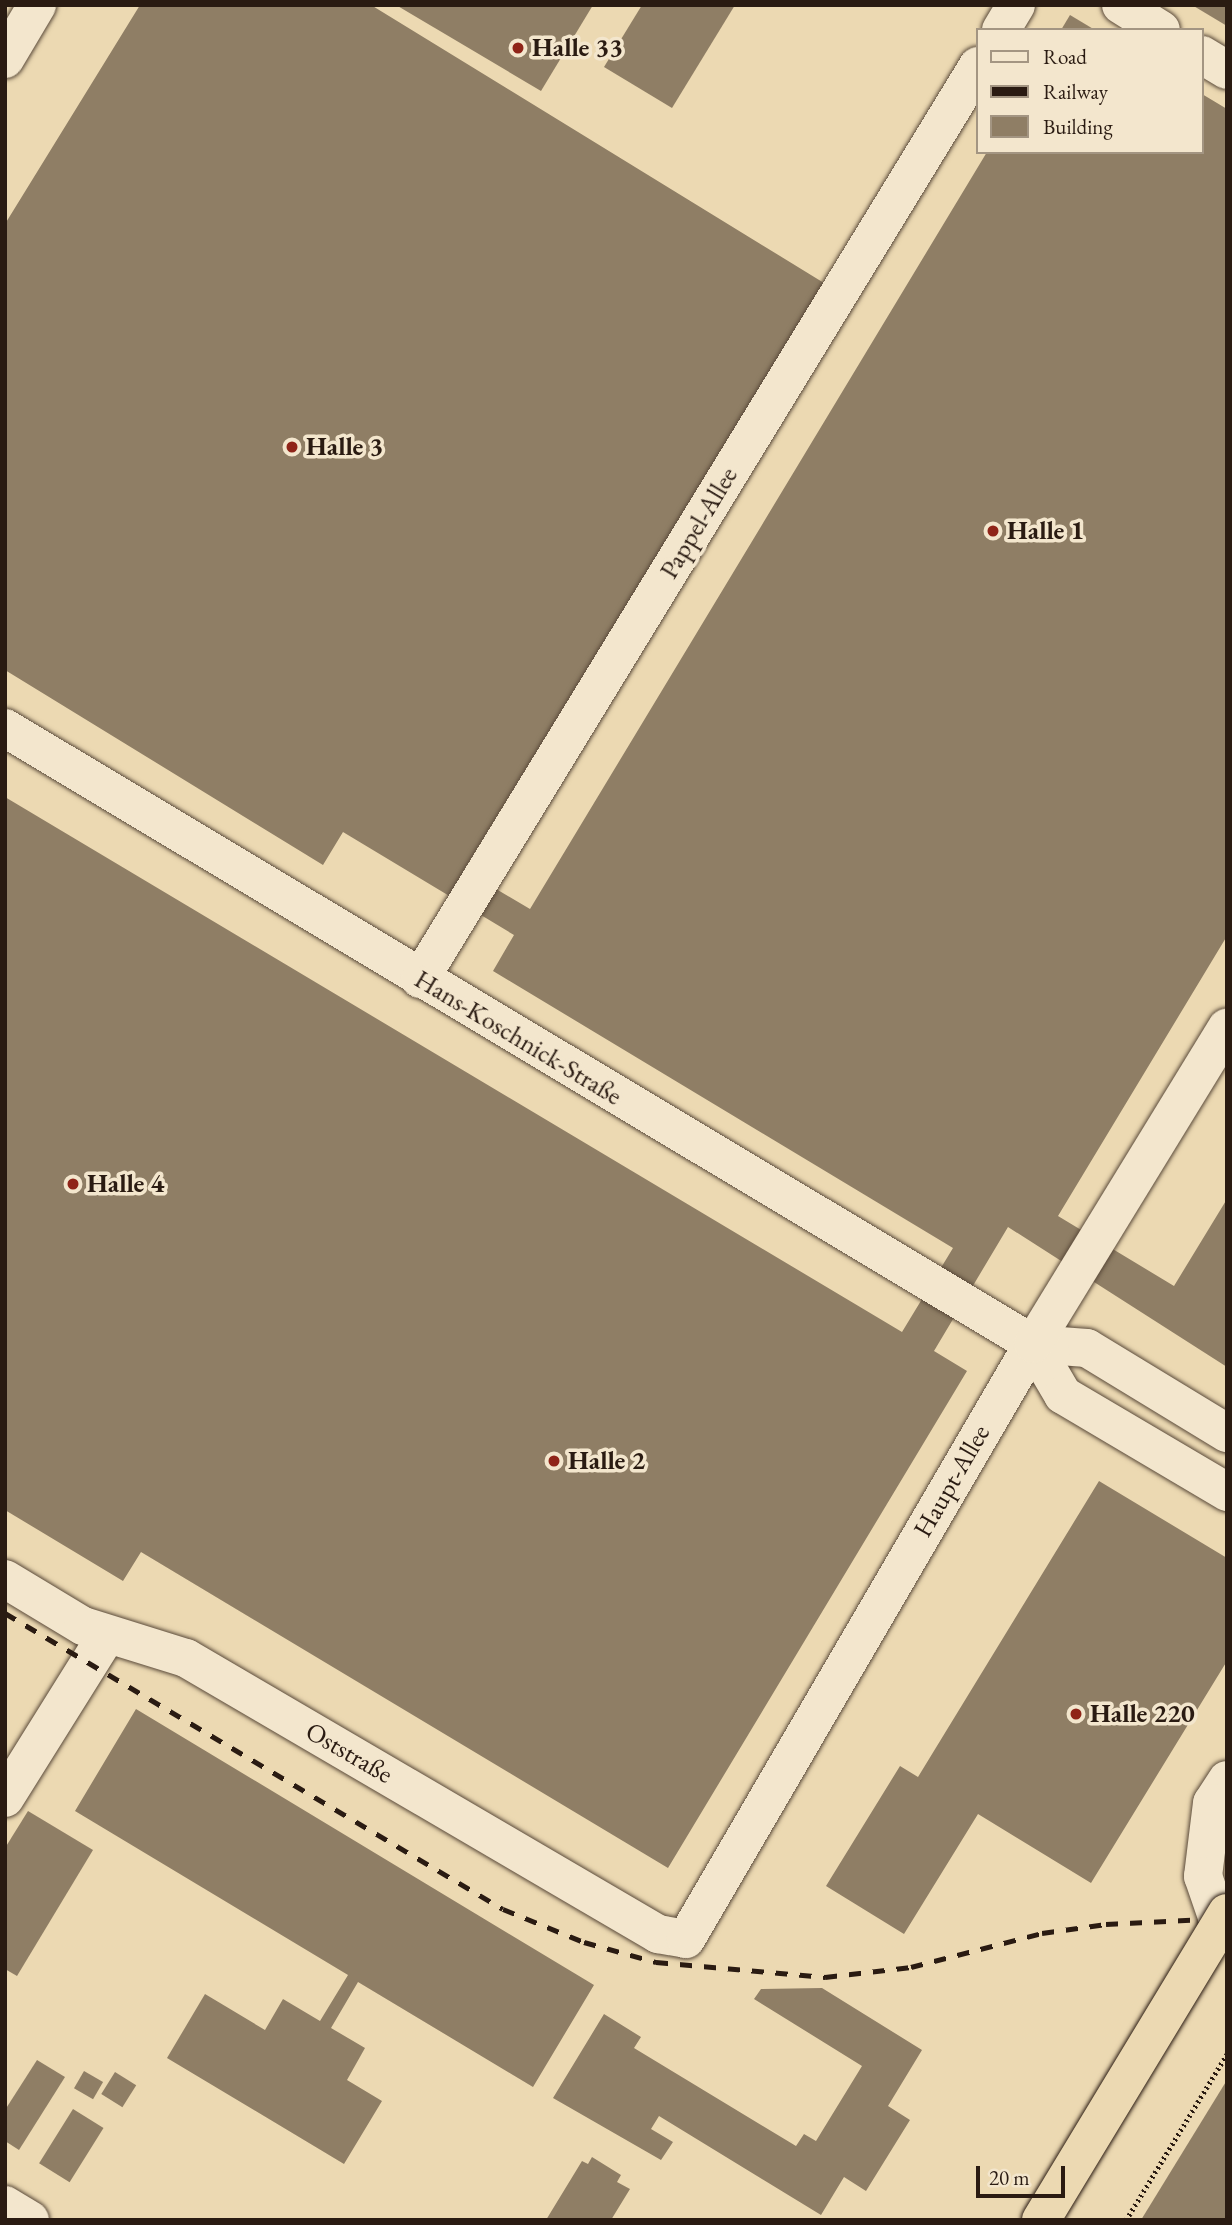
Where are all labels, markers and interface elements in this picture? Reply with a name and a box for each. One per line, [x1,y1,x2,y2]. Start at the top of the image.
legend [976,28,1204,154]
place label: Halle 33 [532,32,623,64]
marker: Halle 33 [510,40,526,56]
text: Road [1043,43,1087,70]
text: Railway [1043,78,1108,105]
text: Building [1043,113,1113,140]
place label: Halle 3 [306,431,383,463]
marker: Halle 3 [284,439,300,455]
street label: Pappel-Allee [654,462,744,584]
place label: Halle 1 [1007,515,1084,547]
marker: Halle 1 [985,523,1001,539]
street label: Hans-Koschnick-Straße [409,964,627,1112]
place label: Halle 4 [87,1168,164,1200]
marker: Halle 4 [65,1176,81,1192]
street label: Haupt-Allee [907,1419,997,1543]
place label: Halle 2 [568,1445,645,1477]
marker: Halle 2 [546,1453,562,1469]
place label: Halle 220 [1090,1698,1195,1730]
marker: Halle 220 [1068,1706,1084,1722]
street label: Oststraße [300,1716,398,1790]
scale bar [980,2152,1069,2196]
text: 20 m [989,2164,1030,2191]

